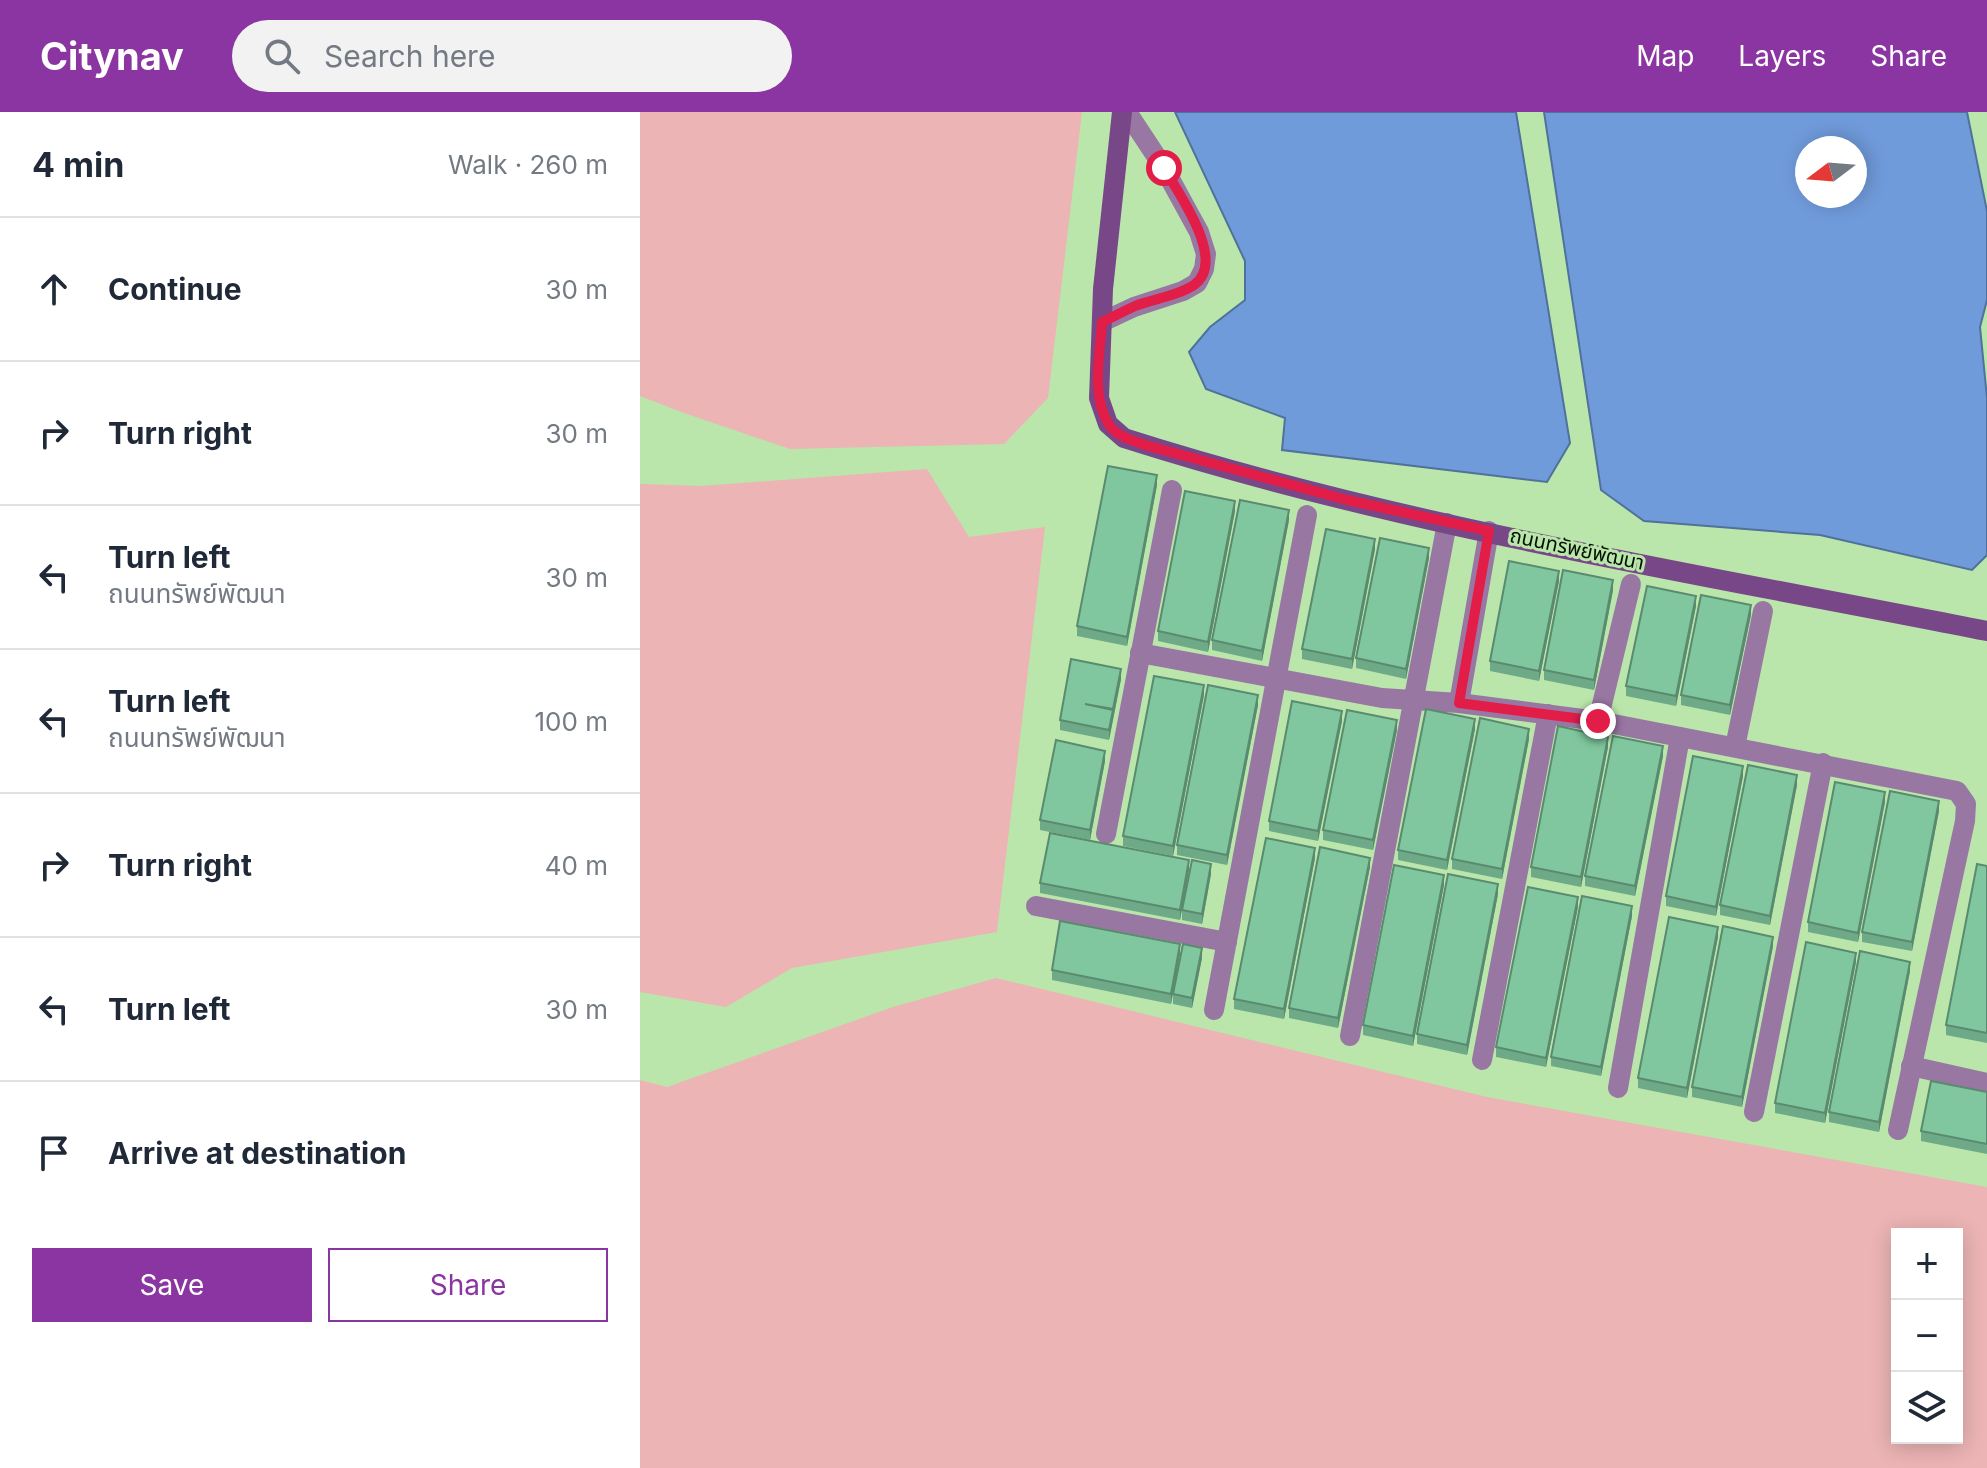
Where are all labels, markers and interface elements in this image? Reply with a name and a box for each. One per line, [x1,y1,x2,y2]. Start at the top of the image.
search box [232,20,792,92]
text: Citynav [40,33,184,79]
icon: search [260,34,304,78]
text: Search here [324,38,495,74]
text: Map [1636,39,1694,73]
text: Layers [1738,39,1826,73]
text: Share [1870,39,1947,73]
north arrow [1795,136,1867,208]
text: 4 min [32,144,124,185]
text: Walk · 260 m [448,149,608,180]
route start [1146,150,1182,186]
icon: ahead [32,267,76,311]
text: Continue [108,271,242,307]
text: 30 m [545,274,608,305]
icon: right [32,411,76,455]
text: Turn right [108,415,252,451]
text: 30 m [545,418,608,449]
street label: ถนนทรัพย์พัฒนา [1508,523,1646,575]
text: Turn left [108,539,230,575]
icon: left [32,555,76,599]
text: 30 m [545,562,608,593]
text: ถนนทรัพย์พัฒนา [108,578,286,609]
text: Turn left [108,683,230,719]
icon: left [32,699,76,743]
route end [1580,703,1616,739]
text: 100 m [535,706,608,737]
text: ถนนทรัพย์พัฒนา [108,722,286,753]
icon: right [32,843,76,887]
text: Turn right [108,847,252,883]
text: 40 m [545,850,608,881]
icon: left [32,987,76,1031]
text: Turn left [108,991,230,1027]
text: 30 m [545,994,608,1025]
icon: arrive [32,1131,76,1175]
text: Arrive at destination [108,1135,406,1171]
map controls [1891,1228,1963,1444]
button: + [1891,1228,1963,1300]
button: Save [32,1248,312,1322]
button: Share [328,1248,608,1322]
button: − [1891,1300,1963,1372]
button: layers [1891,1372,1963,1444]

